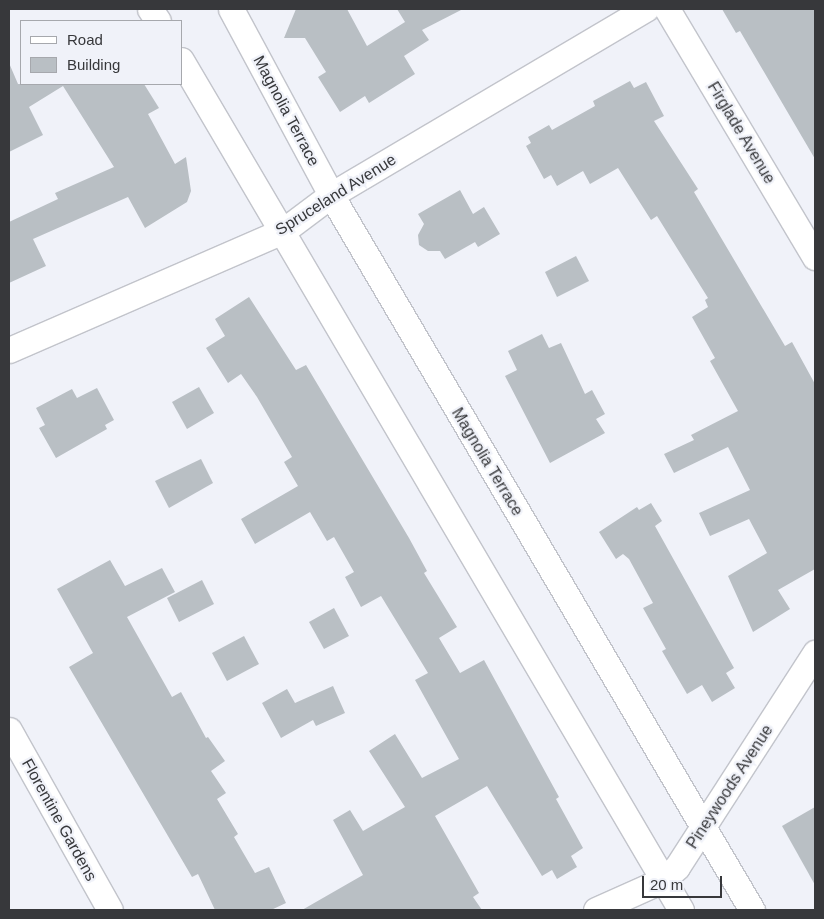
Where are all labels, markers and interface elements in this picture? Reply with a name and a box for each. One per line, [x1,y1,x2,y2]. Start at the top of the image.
legend [20,20,182,85]
text: Road [67,31,103,48]
street label: Magnolia Terrace [249,52,323,170]
text: Building [67,56,120,73]
street label: Firglade Avenue [703,78,779,188]
street label: Spruceland Avenue [272,150,400,240]
street label: Magnolia Terrace [447,404,527,520]
street label: Pineywoods Avenue [683,721,777,853]
street label: Florentine Gardens [17,755,101,885]
scale bar [644,866,724,898]
text: 20 m [650,876,683,893]

